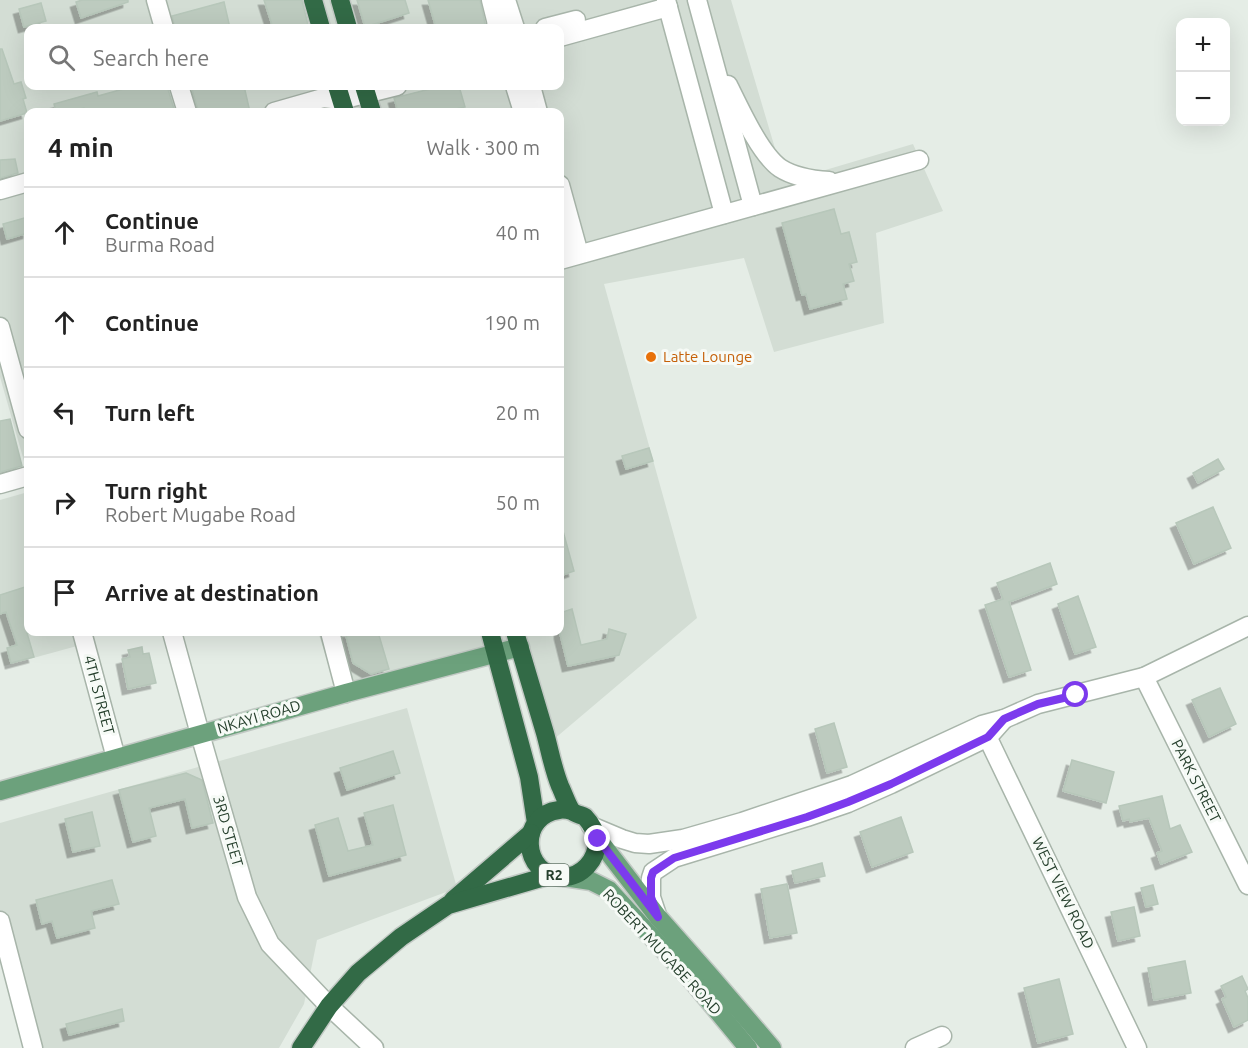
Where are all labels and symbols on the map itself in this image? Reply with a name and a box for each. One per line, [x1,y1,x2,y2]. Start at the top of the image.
place label: Latte Lounge [663,348,752,365]
marker: Latte Lounge [644,350,658,364]
street label: 4TH STREET [81,653,118,737]
route start [1062,681,1088,707]
street label: NKAYI ROAD [215,696,303,737]
street label: PARK STREET [1168,736,1225,826]
street label: 3RD STEET [210,793,247,869]
route end [584,825,610,851]
street label: WEST VIEW ROAD [1029,834,1098,951]
road number: R2 [539,864,569,886]
street label: ROBERT MUGABE ROAD [600,885,725,1018]

